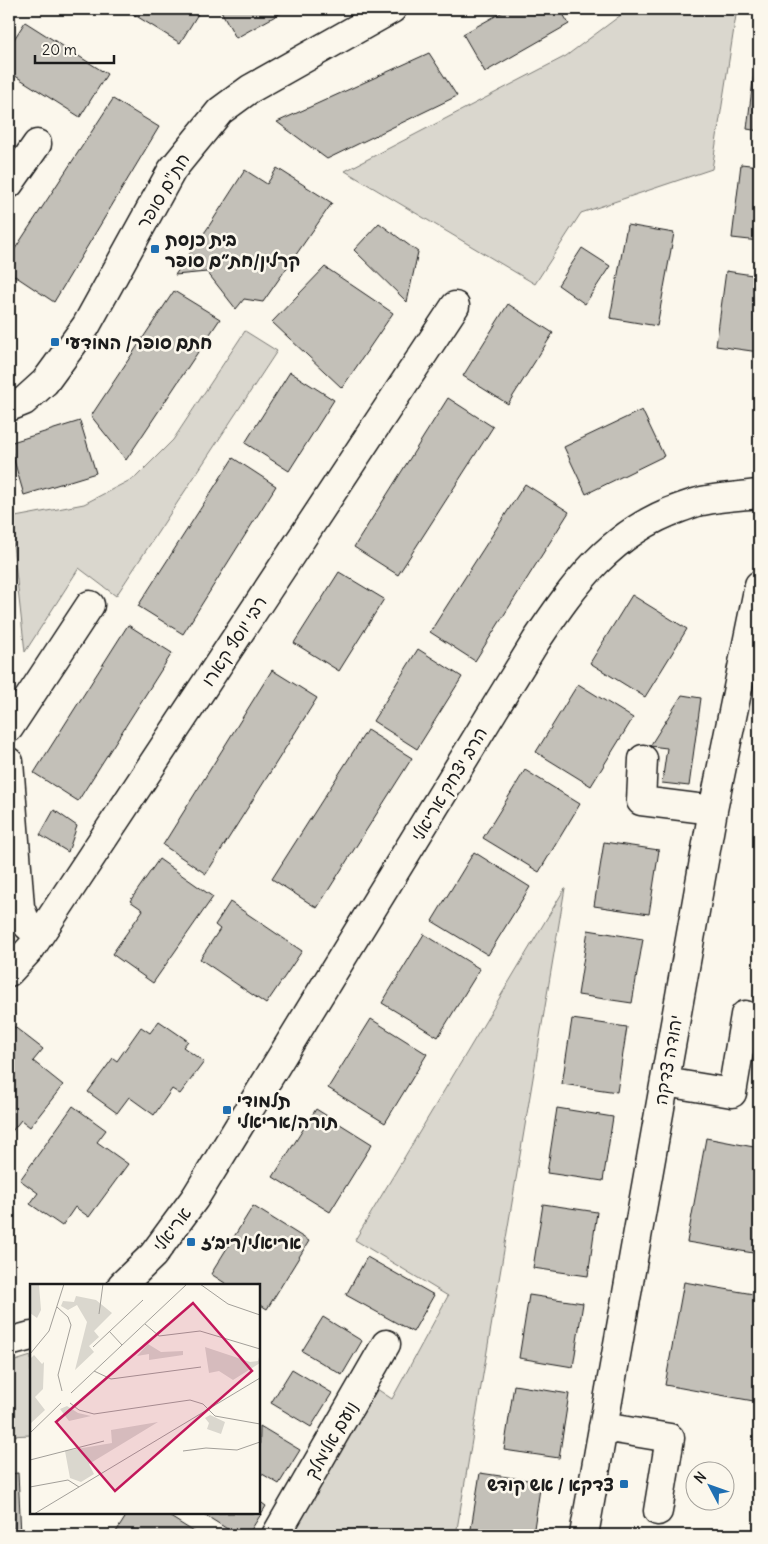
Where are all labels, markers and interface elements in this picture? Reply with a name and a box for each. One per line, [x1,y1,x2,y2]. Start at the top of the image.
scale bar [35,32,114,64]
text: 20 m [42,40,77,59]
street label: חת"ם סופר [131,149,195,233]
place label: בית כנסת קרלין/חת״ם סופר [165,228,300,273]
marker: בית כנסת קרלין/חת״ם סופר [149,243,161,255]
place label: חתם סופר/ המודעי [65,331,212,354]
marker: חתם סופר/ המודעי [49,336,61,348]
street label: רבי יוסף קארו [196,591,272,691]
street label: הרב יצחק אריאלי [406,723,492,845]
street label: יהודה צדקה [649,1013,687,1107]
place label: תלמודי תורה/אריאלי [237,1089,338,1133]
marker: תלמודי תורה/אריאלי [221,1104,233,1116]
street label: אריאלי [148,1202,196,1256]
place label: אריאלי/ריב׳ז [201,1231,302,1254]
marker: אריאלי/ריב׳ז [185,1236,197,1248]
inset map [30,1284,260,1514]
street label: נועם אלימלך [299,1397,363,1483]
north arrow [686,1462,736,1512]
text: N [690,1468,710,1487]
place label: צדקא / אש קודש [487,1473,614,1497]
marker: צדקא / אש קודש [618,1478,630,1490]

